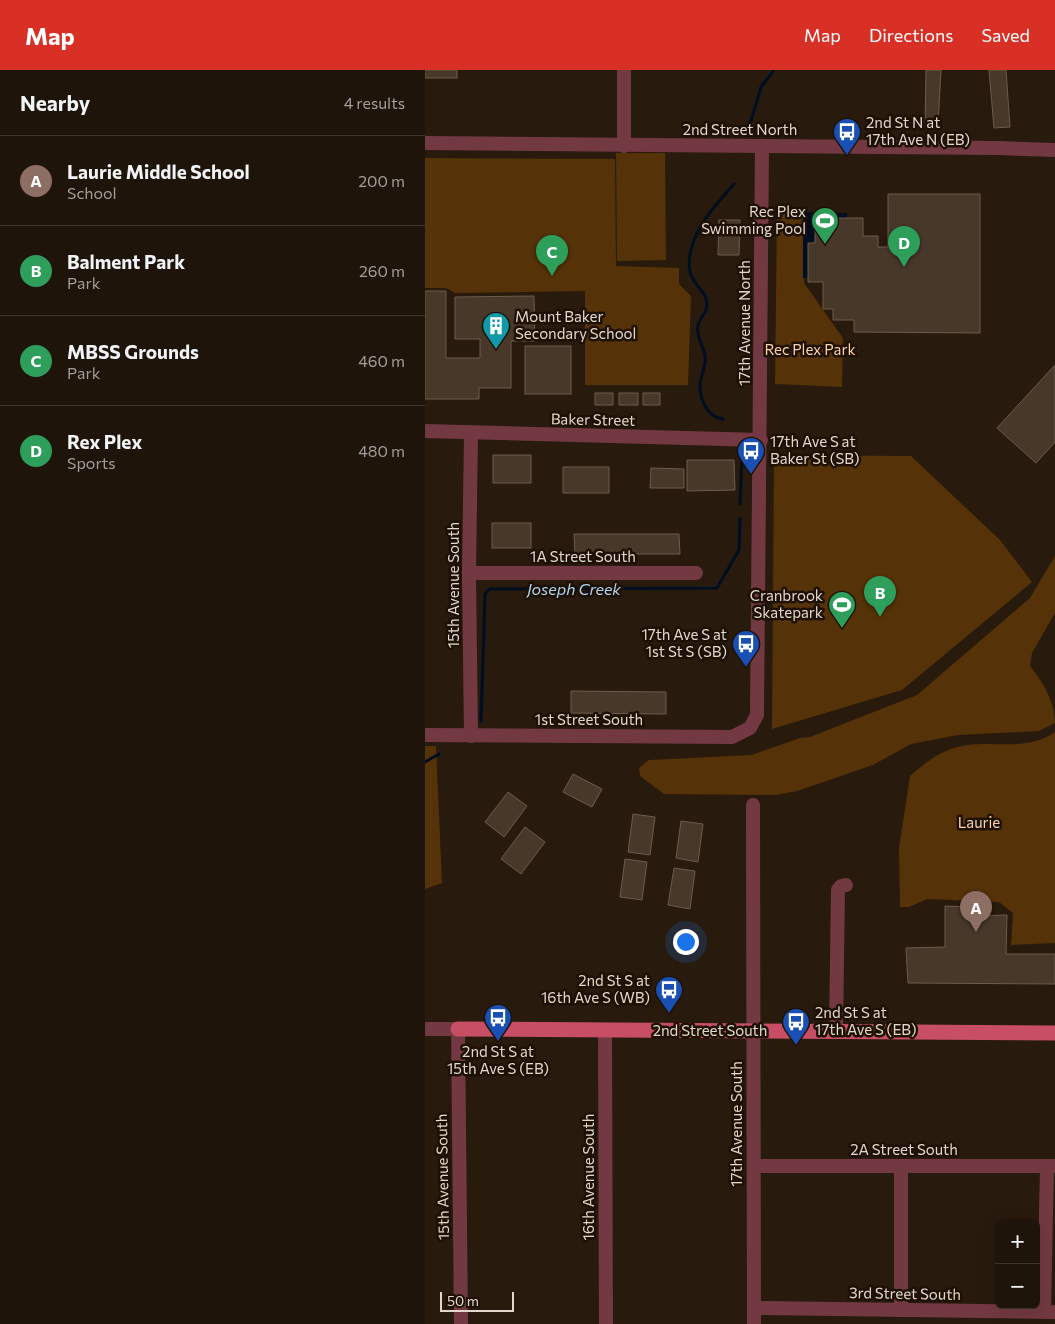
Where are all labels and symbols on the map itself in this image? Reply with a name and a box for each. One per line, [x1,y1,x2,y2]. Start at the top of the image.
place label: 2nd St N at 17th Ave N (EB) [866,113,970,148]
bus stop icon: 2nd St N at 17th Ave N (EB) [832,117,862,156]
street label: 2nd Street North [683,120,797,138]
place label: Rec Plex Swimming Pool [701,202,806,237]
sports icon: Rec Plex Swimming Pool [810,206,840,245]
pin: D [888,226,920,267]
pin: C [536,235,568,276]
street label: 17th Avenue North [735,260,753,386]
place label: Mount Baker Secondary School [515,307,636,342]
building icon: Mount Baker Secondary School [481,311,511,350]
park label: Rec Plex Park [764,340,856,358]
street label: Baker Street [551,409,635,429]
place label: 17th Ave S at Baker St (SB) [770,432,860,467]
bus stop icon: 17th Ave S at Baker St (SB) [736,436,766,475]
street label: 15th Avenue South [444,522,462,648]
street label: 1A Street South [530,547,636,565]
pin: B [864,576,896,617]
water label: Joseph Creek [525,579,621,598]
place label: Cranbrook Skatepark [750,586,823,621]
sports icon: Cranbrook Skatepark [827,590,857,629]
place label: 17th Ave S at 1st St S (SB) [641,625,727,660]
bus stop icon: 17th Ave S at 1st St S (SB) [731,629,761,668]
street label: 1st Street South [535,710,643,728]
park label: Laurie [958,813,1000,831]
pin: A [960,891,992,932]
your location [673,929,699,955]
place label: 2nd St S at 16th Ave S (WB) [541,971,650,1006]
bus stop icon: 2nd St S at 16th Ave S (WB) [654,975,684,1014]
bus stop icon: 2nd St S at 15th Ave S (EB) [483,1003,513,1042]
place label: 2nd St S at 17th Ave S (EB) [815,1003,916,1038]
bus stop icon: 2nd St S at 17th Ave S (EB) [781,1007,811,1046]
street label: 2nd Street South [653,1021,767,1039]
place label: 2nd St S at 15th Ave S (EB) [447,1042,549,1077]
street label: 17th Avenue South [727,1061,745,1187]
street label: 15th Avenue South [432,1114,452,1240]
street label: 16th Avenue South [579,1114,597,1240]
street label: 2A Street South [850,1140,958,1158]
street label: 3rd Street South [849,1283,961,1303]
scale bar [440,1289,514,1312]

